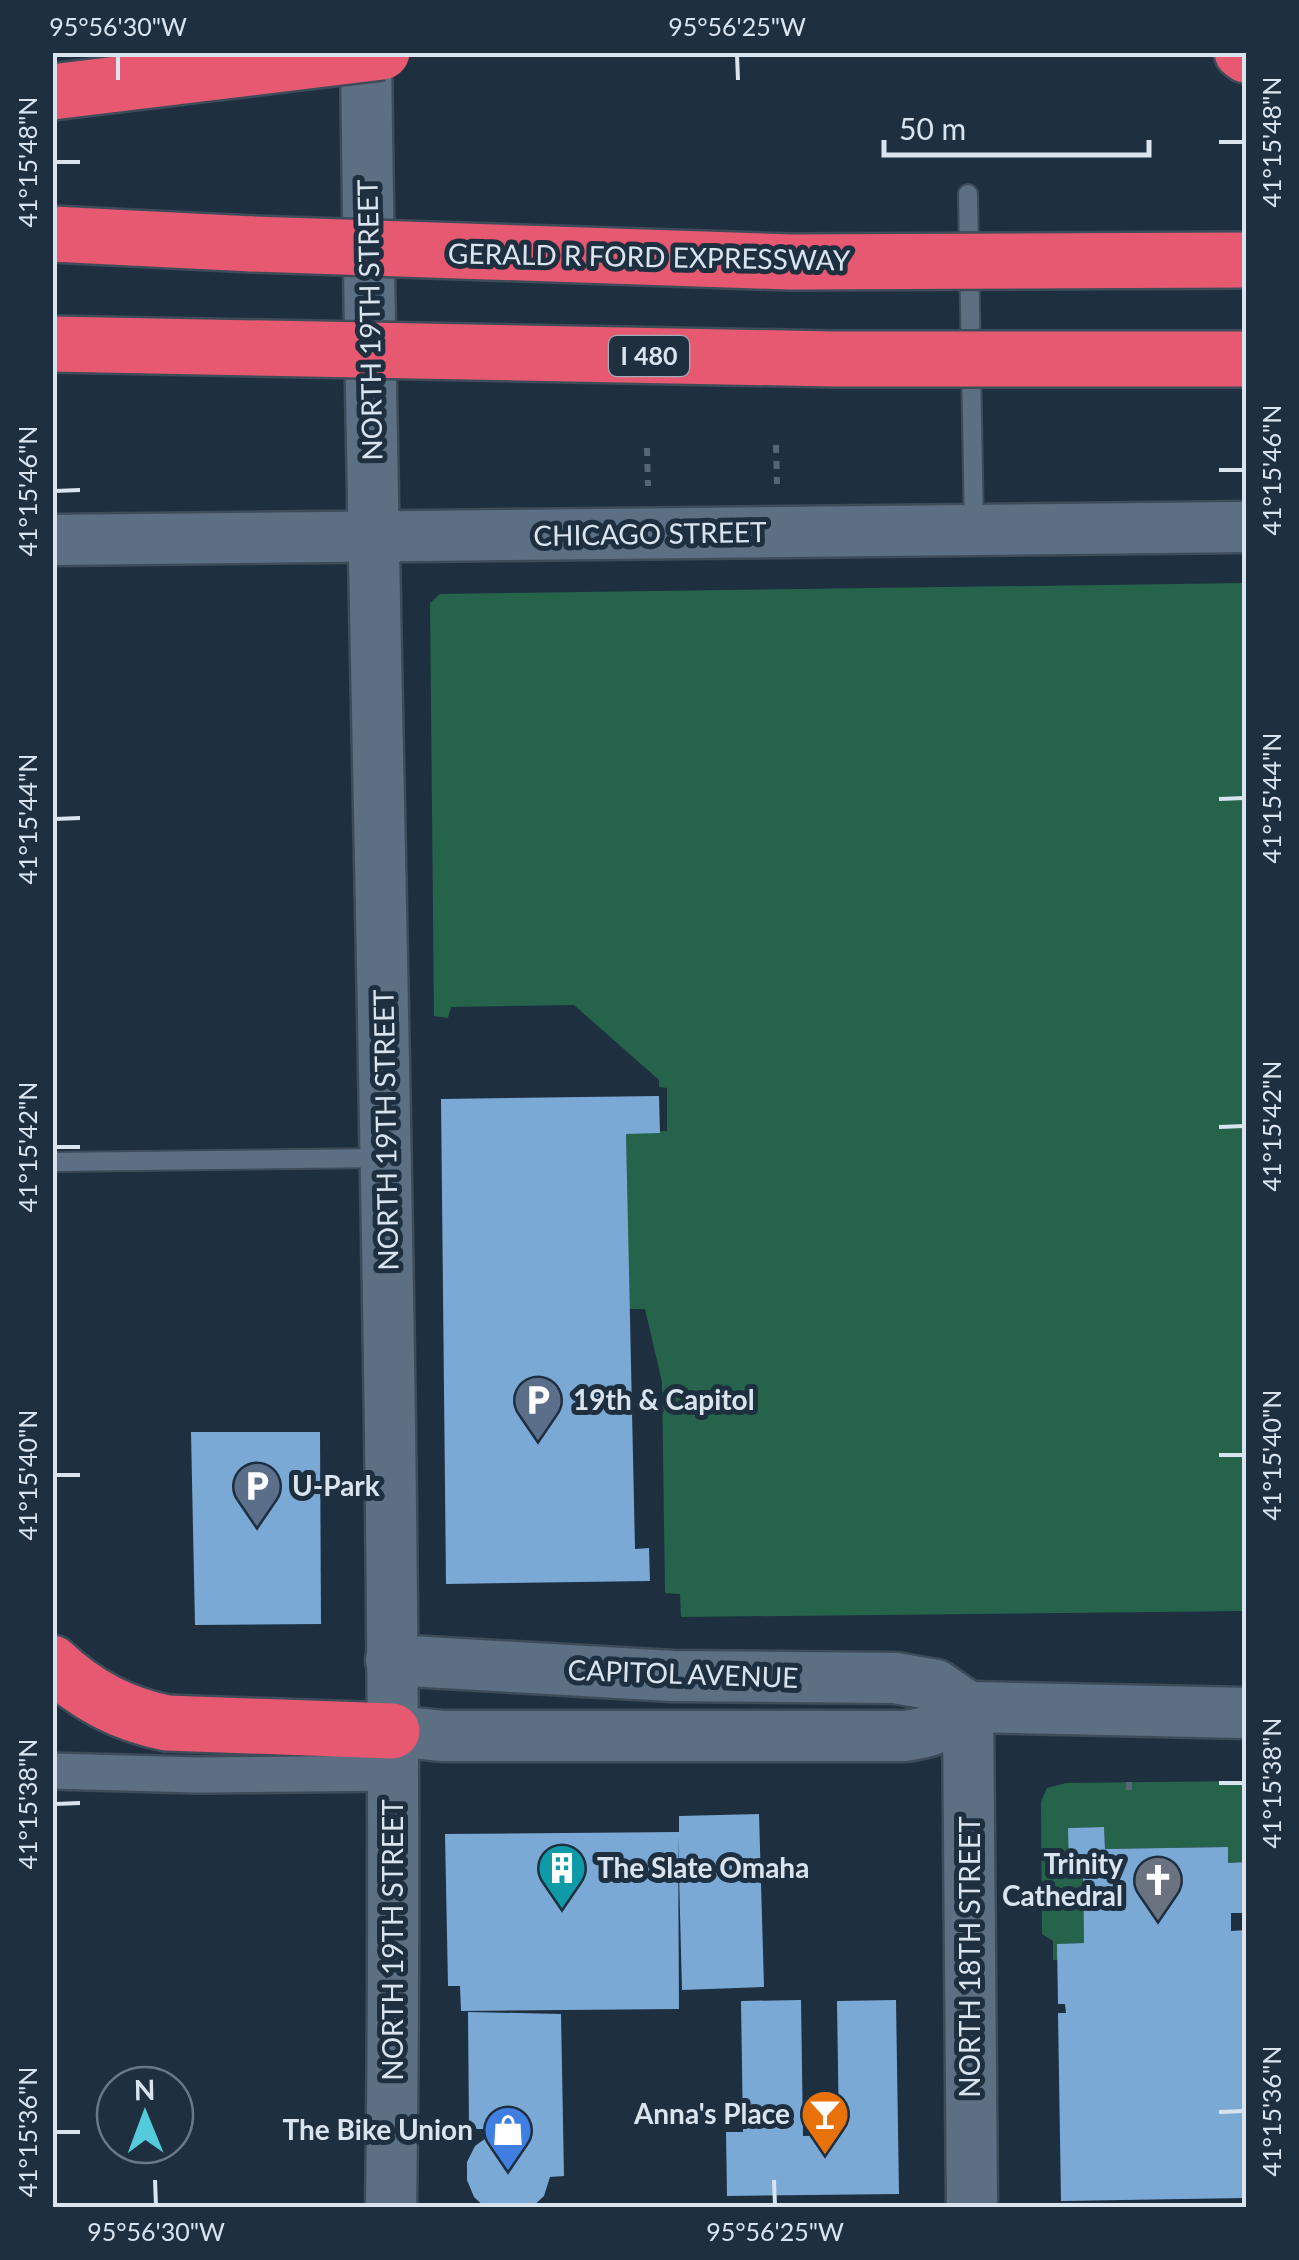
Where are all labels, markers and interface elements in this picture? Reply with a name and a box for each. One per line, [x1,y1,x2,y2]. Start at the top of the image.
text: 95°56'30"W [49,11,187,41]
text: 95°56'25"W [668,11,806,41]
text: 41°15'48"N [1256,77,1286,207]
scale bar [884,95,1149,157]
text: 41°15'48"N [12,97,42,227]
text: 50 m [899,110,966,146]
street label: NORTH 19TH STREET [350,179,388,461]
street label: GERALD R FORD EXPRESSWAY [448,235,851,277]
road number: I 480 [609,336,689,376]
text: 41°15'46"N [1256,405,1286,535]
text: 41°15'46"N [12,426,42,556]
street label: CHICAGO STREET [533,514,767,552]
text: 41°15'44"N [1256,733,1286,863]
text: 41°15'44"N [12,754,42,884]
street label: NORTH 19TH STREET [366,989,404,1271]
text: 41°15'42"N [1256,1061,1286,1191]
text: 41°15'42"N [12,1082,42,1212]
parking icon: 19th & Capitol [512,1374,564,1442]
place label: 19th & Capitol [573,1382,755,1416]
text: 41°15'40"N [1256,1390,1286,1520]
text: 41°15'40"N [12,1410,42,1540]
parking icon: U-Park [231,1460,283,1528]
place label: U-Park [292,1468,380,1502]
street label: CAPITOL AVENUE [567,1652,799,1694]
text: 41°15'38"N [1256,1718,1286,1848]
text: 41°15'38"N [12,1739,42,1869]
street label: NORTH 19TH STREET [375,1799,409,2081]
street label: NORTH 18TH STREET [952,1816,986,2098]
building icon: The Slate Omaha [536,1842,588,1910]
place label: Trinity Cathedral [1002,1846,1123,1912]
place label: The Slate Omaha [597,1850,809,1884]
church icon: Trinity Cathedral [1132,1854,1184,1922]
text: 41°15'36"N [1256,2046,1286,2176]
north arrow [95,2065,195,2165]
text: 41°15'36"N [12,2067,42,2197]
text: N [133,2072,156,2106]
bar icon: Anna's Place [799,2088,851,2156]
place label: Anna's Place [633,2096,790,2130]
shop icon: The Bike Union [482,2104,534,2172]
place label: The Bike Union [283,2112,473,2146]
text: 95°56'30"W [87,2216,225,2246]
text: 95°56'25"W [706,2216,844,2246]

